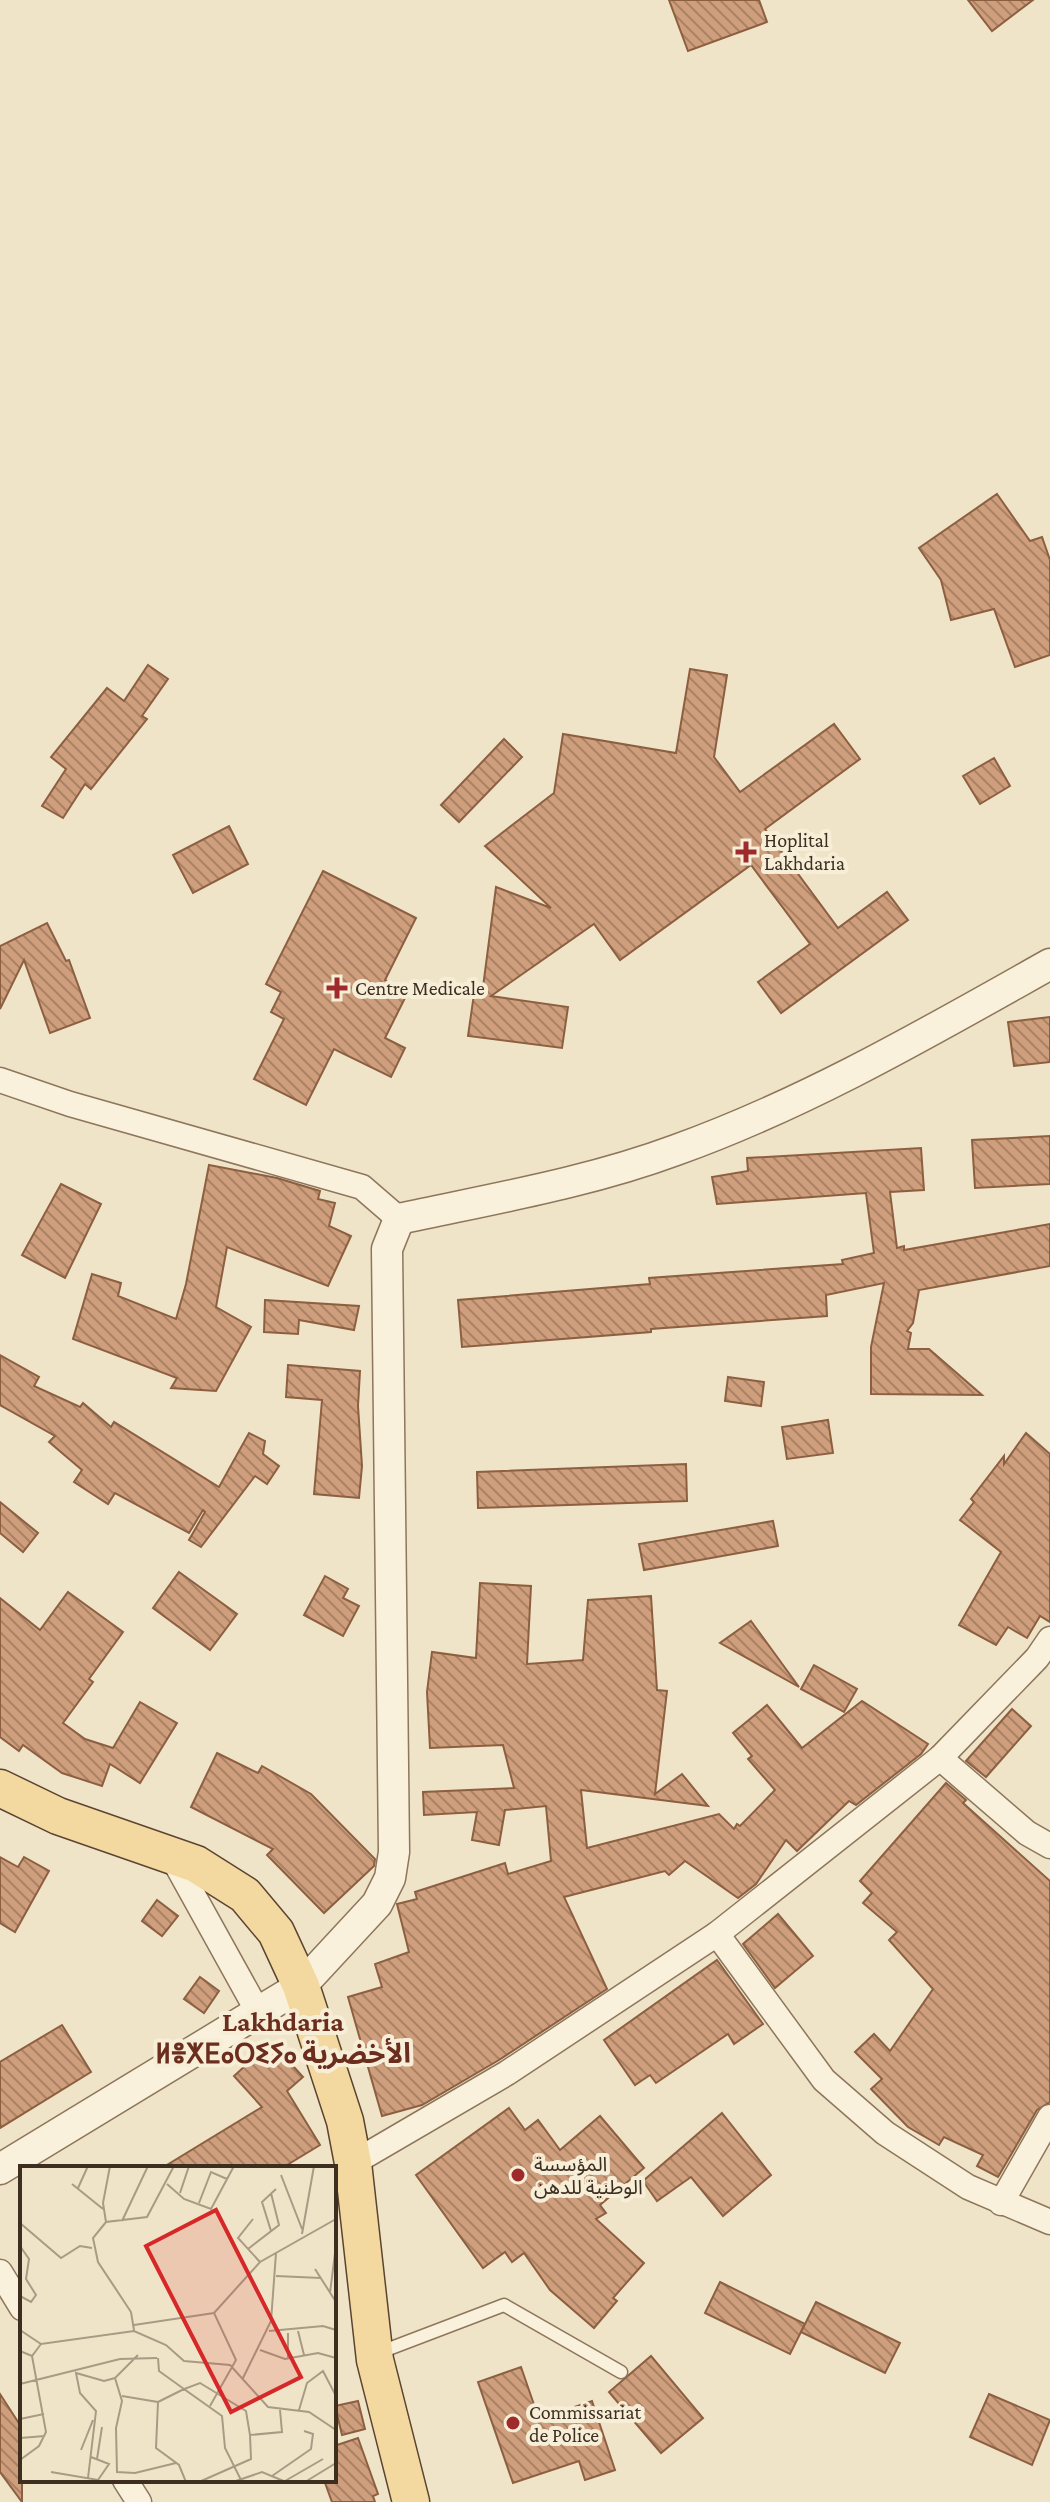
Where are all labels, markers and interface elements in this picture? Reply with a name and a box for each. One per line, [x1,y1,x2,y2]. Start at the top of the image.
place label: Hoplital Lakhdaria [764,829,845,874]
marker: Hoplital Lakhdaria [735,841,757,863]
marker: Centre Medicale [326,977,348,999]
place label: Centre Medicale [355,977,485,999]
district label: Lakhdaria ⵍⴻⵅⴹⴰⵔⵉⵢⴰ الأخضرية [155,2006,411,2070]
place label: المؤسسة الوطنية للدهن [534,2153,643,2199]
inset map [20,2166,336,2482]
marker: المؤسسة الوطنية للدهن [509,2166,527,2184]
place label: Commissariat de Police [529,2401,642,2446]
marker: Commissariat de Police [504,2414,522,2432]

